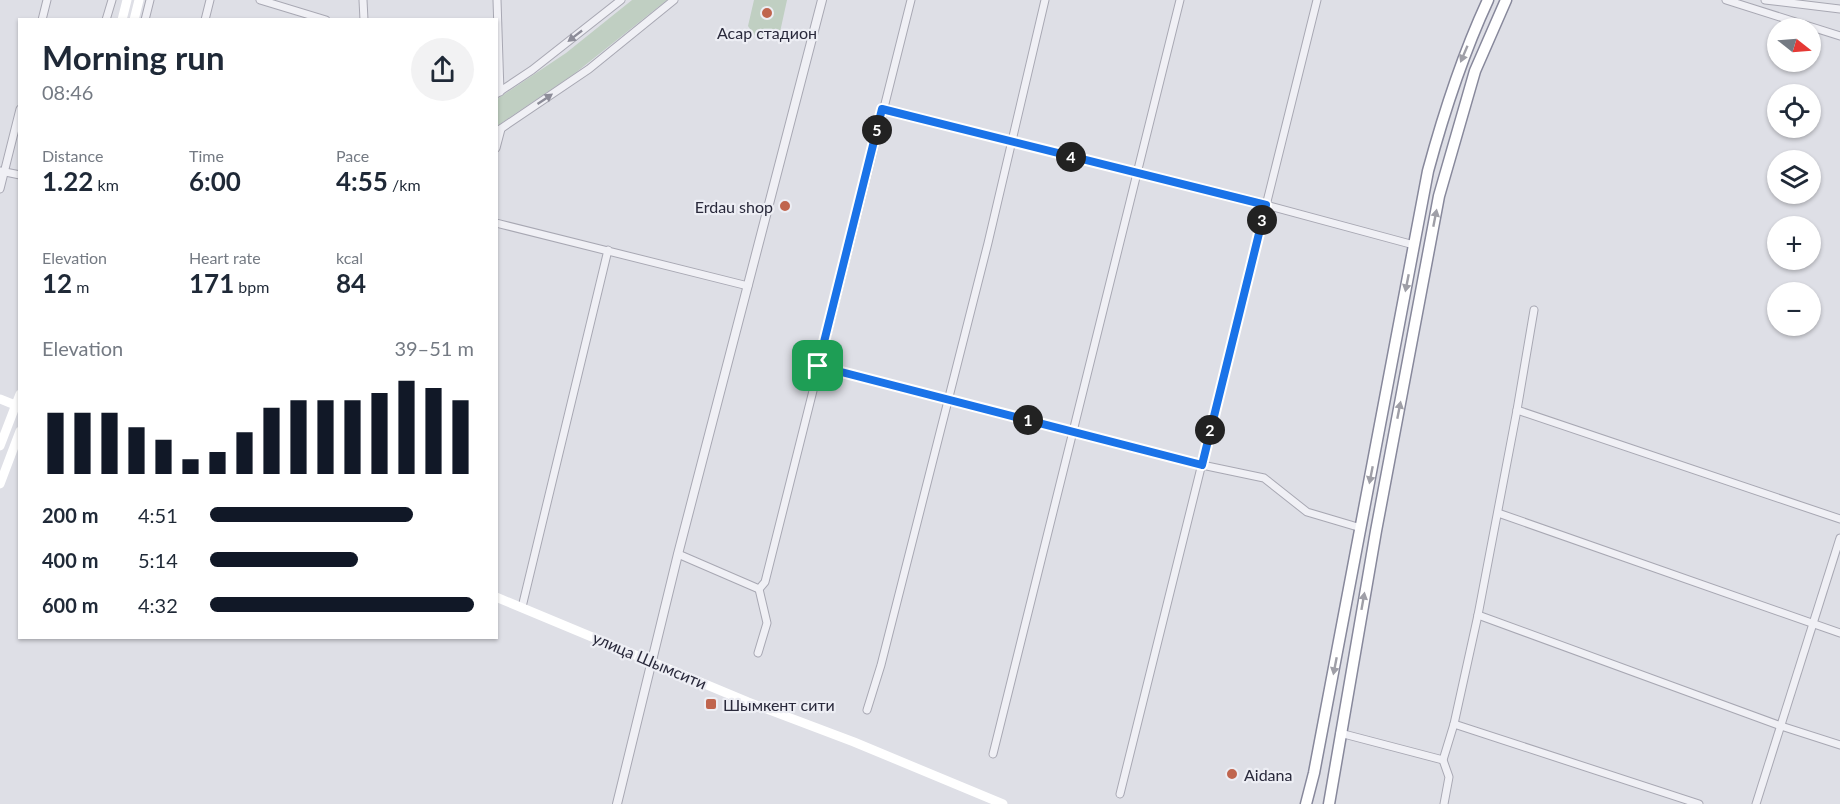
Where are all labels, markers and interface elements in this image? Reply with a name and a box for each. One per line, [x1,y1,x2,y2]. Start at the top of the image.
marker: Асар стадион [760,6,774,20]
north arrow [1767,18,1821,72]
map controls [1767,18,1821,336]
place label: Асар стадион [717,23,817,42]
one-way arrow [567,30,583,43]
text: Morning run [42,37,225,77]
button: share [411,38,474,101]
one-way arrow [1459,45,1469,63]
text: 08:46 [42,80,93,104]
button: locate [1767,84,1821,138]
one-way arrow [536,93,552,105]
pin: 5 [862,115,892,145]
text: 5 [872,120,882,139]
pin: 4 [1056,142,1086,172]
text: Distance [42,146,103,165]
text: Time [189,146,224,165]
text: Pace [336,146,369,165]
text: 4 [1066,147,1076,166]
button: layers [1767,150,1821,204]
text: 1.22 [42,165,93,197]
text: 6:00 [189,165,241,197]
text: 4:55 [336,165,388,197]
text: km [93,175,119,194]
text: /km [388,175,421,194]
place label: Erdau shop [695,197,773,216]
marker: Erdau shop [778,199,792,213]
pin: 3 [1247,205,1277,235]
one-way arrow [1431,208,1440,227]
text: 3 [1257,210,1267,229]
button: + [1767,216,1821,270]
text: Elevation [42,248,107,267]
text: Heart rate [189,248,261,267]
text: kcal [336,248,363,267]
text: 12 [42,267,72,299]
text: 171 [189,267,234,299]
text: 84 [336,267,366,299]
one-way arrow [1402,274,1411,293]
text: m [72,277,89,296]
text: bpm [234,277,269,296]
button: − [1767,282,1821,336]
text: Elevation [42,336,123,360]
text: 39–51 m [394,336,474,360]
pin [792,340,843,391]
icon: arrive [801,349,834,382]
one-way arrow [1395,400,1404,419]
pin: 1 [1013,405,1043,435]
text: 1 [1023,410,1033,429]
pin: 2 [1195,415,1225,445]
text: 2 [1205,420,1215,439]
one-way arrow [1366,465,1375,484]
text: 200 m [42,503,98,527]
text: 4:51 [138,503,178,527]
text: 400 m [42,548,98,572]
text: 5:14 [138,548,178,572]
one-way arrow [1359,592,1368,611]
text: 600 m [42,593,98,617]
text: 4:32 [138,593,178,617]
street label: улица Шымсити [590,627,710,693]
one-way arrow [1330,657,1339,676]
place label: Шымкент сити [723,695,835,714]
marker: Шымкент сити [704,697,718,711]
place label: Aidana [1244,765,1292,784]
marker: Aidana [1225,767,1239,781]

